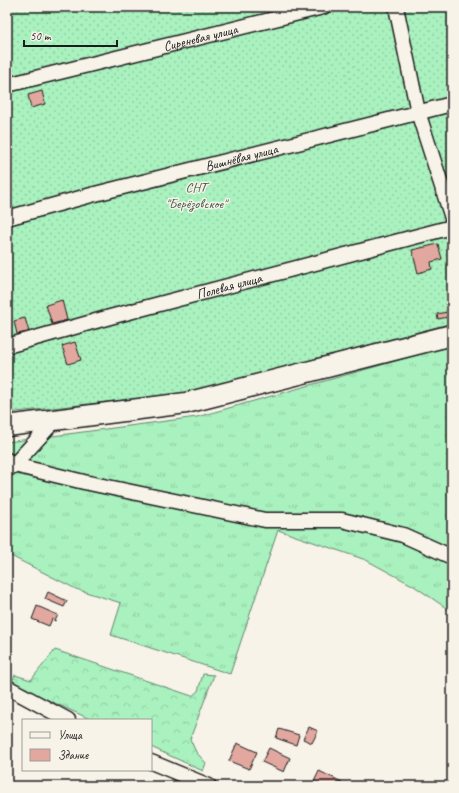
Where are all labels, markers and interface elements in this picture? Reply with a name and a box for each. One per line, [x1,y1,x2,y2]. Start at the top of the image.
street label: Сиреневая улица [162,20,240,55]
scale bar [24,22,117,48]
text: 50 m [30,28,52,44]
street label: Вишнёвая улица [203,140,281,175]
park label: СНТ "Берёзовское" [166,179,229,212]
street label: Полевая улица [194,269,265,303]
legend [22,719,152,771]
text: Улица [58,727,83,743]
text: Здание [58,747,89,763]

